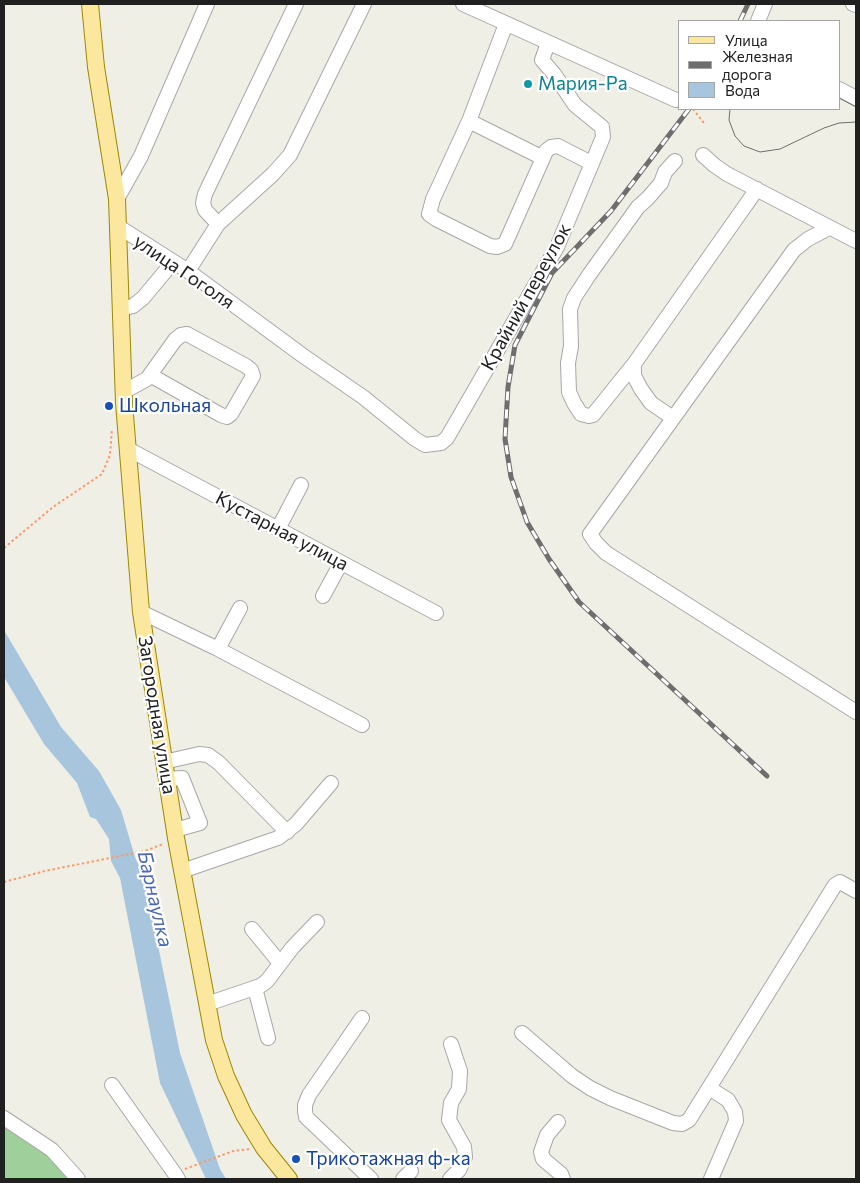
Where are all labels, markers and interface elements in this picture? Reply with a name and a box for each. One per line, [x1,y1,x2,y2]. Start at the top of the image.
legend [678,20,840,110]
text: Улица [725,31,767,49]
text: Железная дорога [722,47,793,83]
place label: Мария-Ра [538,73,628,95]
marker: Мария-Ра [522,78,534,90]
text: Вода [725,81,760,99]
street label: Крайний переулок [476,220,576,374]
street label: улица Гоголя [129,230,239,314]
place label: Школьная [119,395,211,417]
marker: Школьная [103,400,115,412]
street label: Кустарная улица [212,486,352,576]
street label: Загородная улица [133,634,181,796]
water label: Барнаулка [132,848,178,950]
place label: Трикотажная ф-ка [306,1148,471,1170]
marker: Трикотажная ф-ка [290,1153,302,1165]

